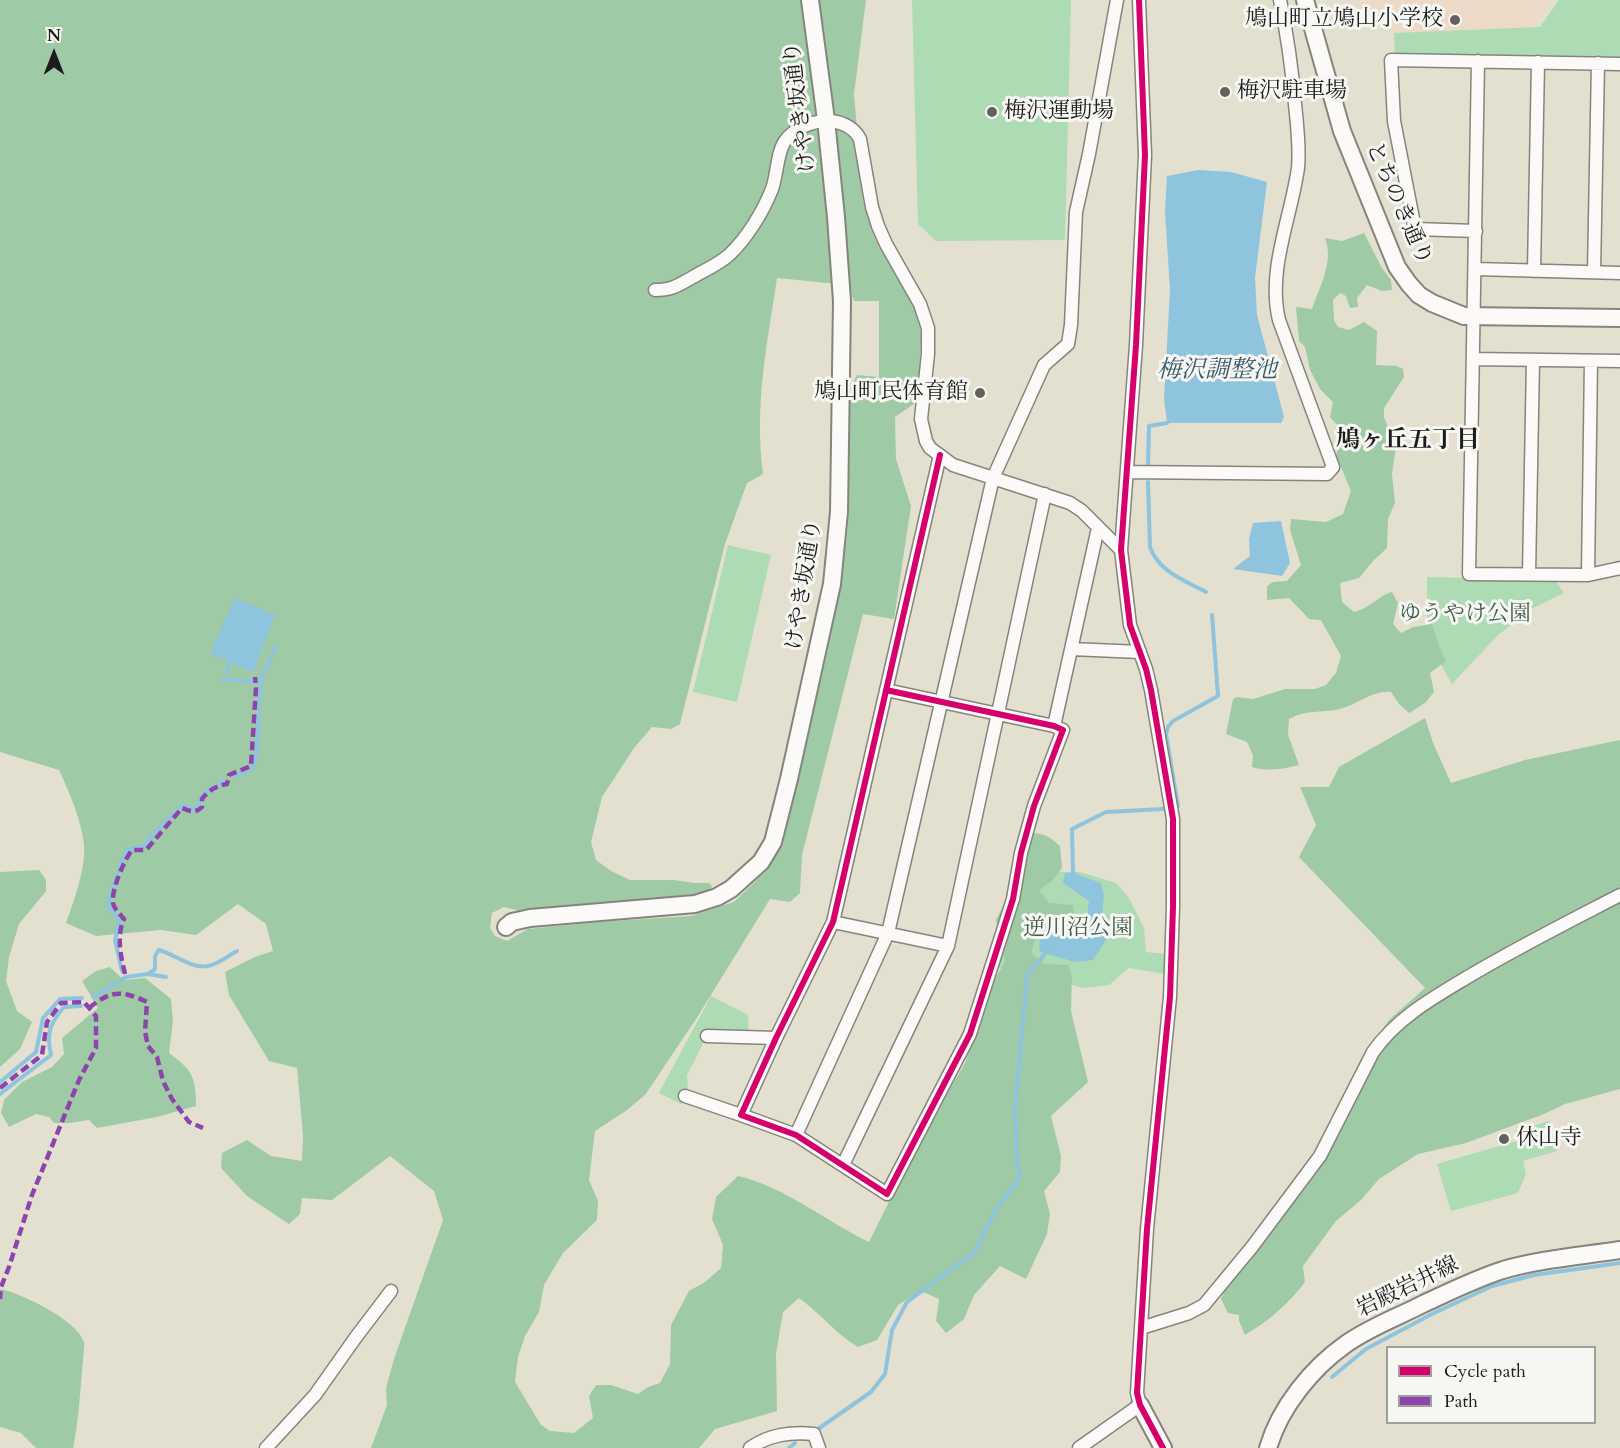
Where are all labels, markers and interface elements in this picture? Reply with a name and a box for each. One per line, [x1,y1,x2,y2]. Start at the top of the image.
place label: 鳩山町立鳩山小学校 [1245,7,1443,33]
marker: 鳩山町立鳩山小学校 [1448,13,1462,27]
north arrow [24,24,84,84]
text: N [47,25,61,47]
street label: けやき坂通り [780,40,822,174]
place label: 梅沢駐車場 [1237,79,1347,105]
marker: 梅沢駐車場 [1218,85,1232,99]
place label: 梅沢運動場 [1004,99,1114,125]
marker: 梅沢運動場 [985,105,999,119]
street label: とちのき通り [1359,138,1437,270]
water label: 梅沢調整池 [1157,357,1277,385]
place label: 鳩山町民体育館 [814,380,968,406]
marker: 鳩山町民体育館 [973,386,987,400]
district label: 鳩ヶ丘五丁目 [1336,427,1480,455]
street label: けやき坂通り [782,518,828,652]
park label: ゆうやけ公園 [1399,602,1531,628]
park label: 逆川沼公園 [1023,916,1133,942]
place label: 休山寺 [1516,1126,1582,1152]
marker: 休山寺 [1497,1132,1511,1146]
street label: 岩殿岩井線 [1353,1252,1463,1324]
legend [1386,1346,1596,1424]
text: Cycle path [1444,1359,1526,1384]
text: Path [1444,1389,1478,1414]

